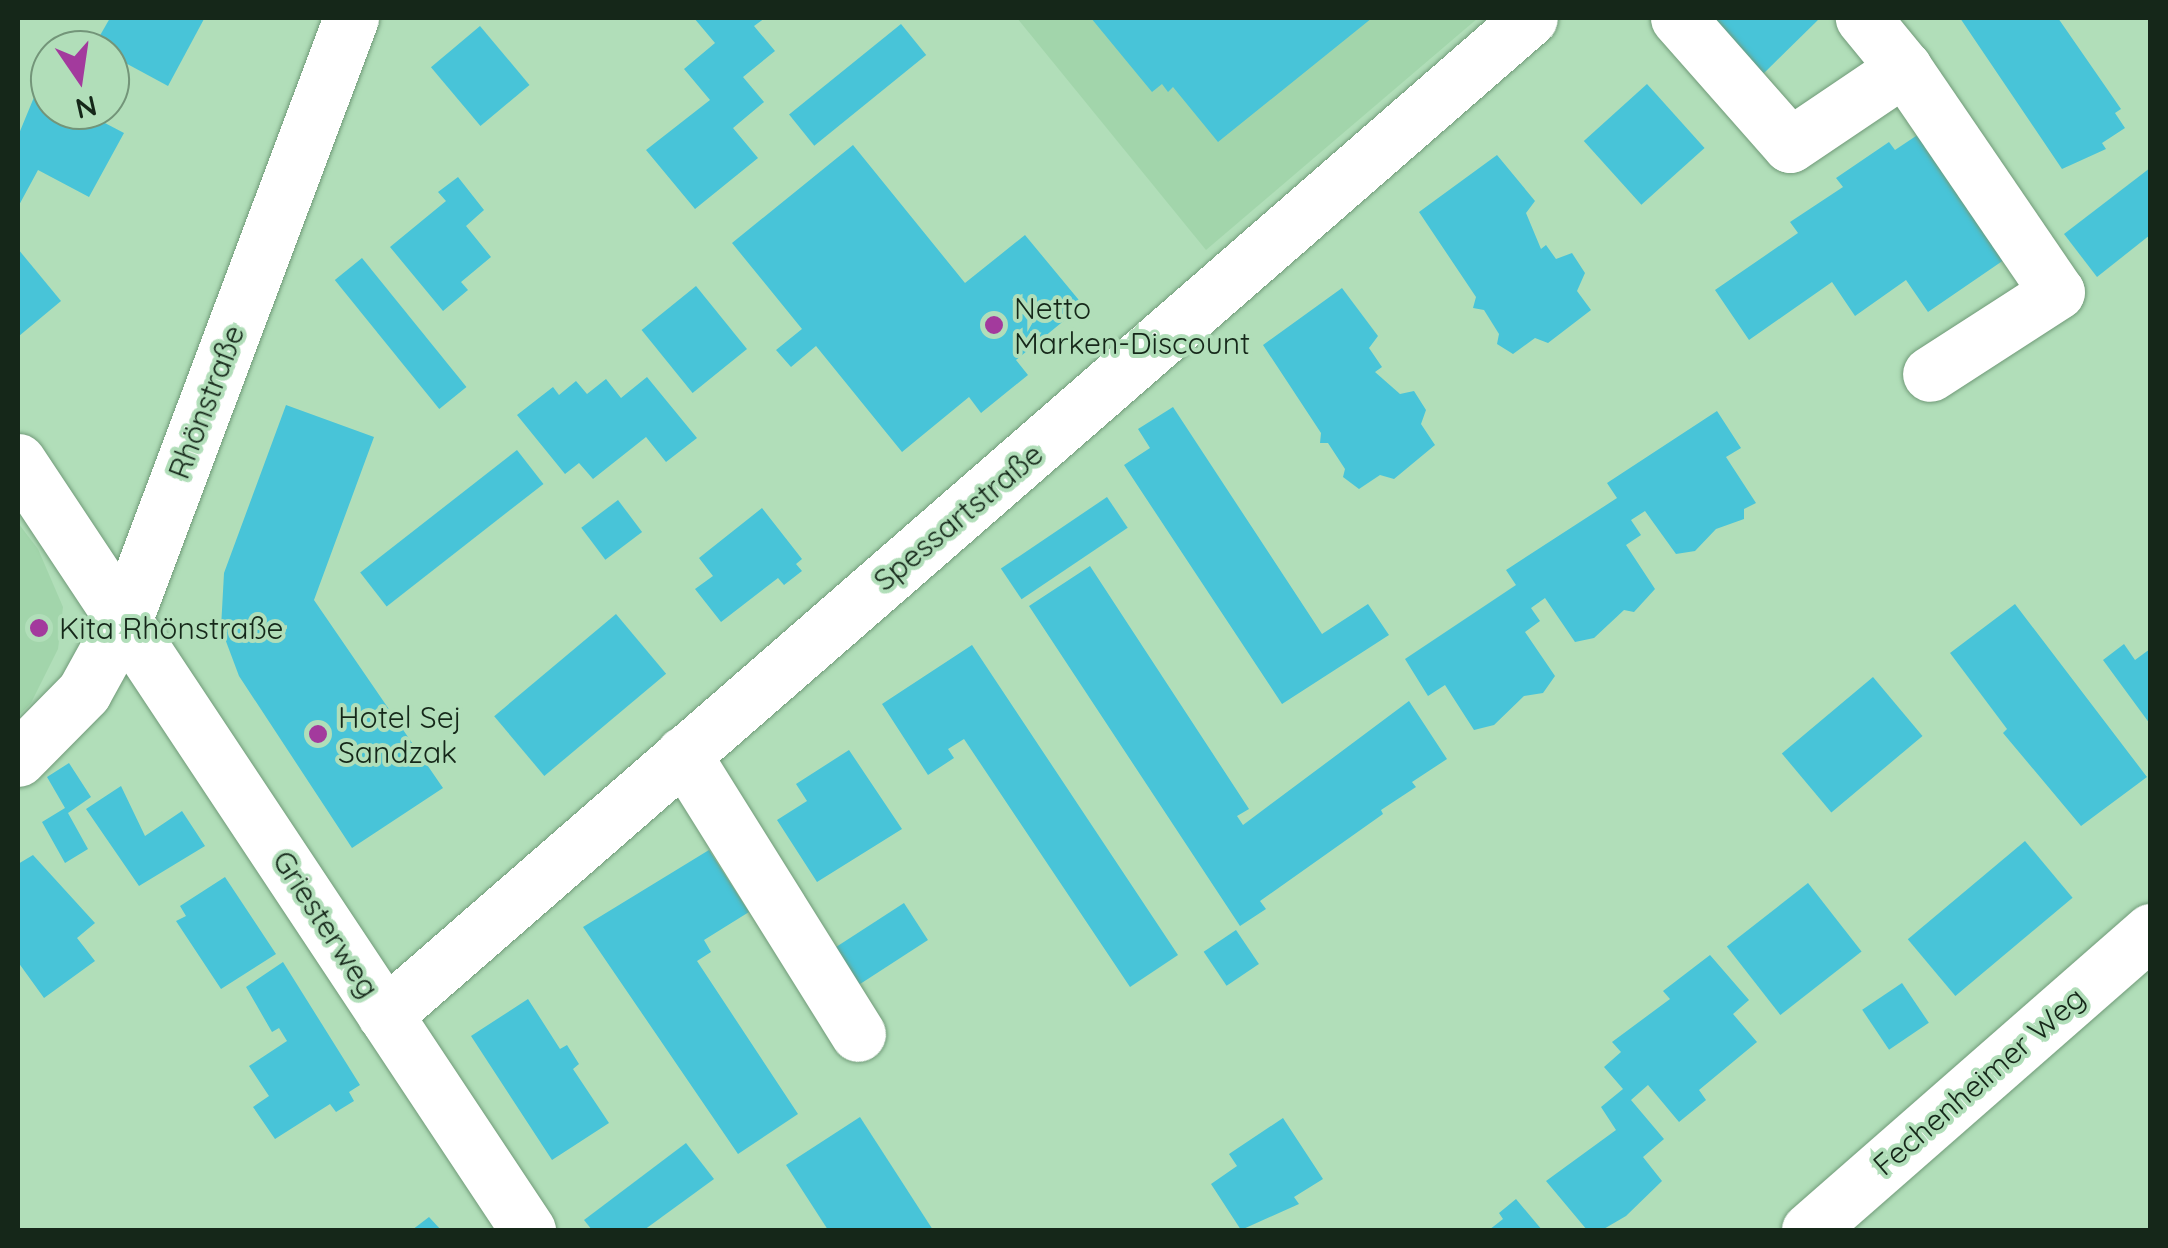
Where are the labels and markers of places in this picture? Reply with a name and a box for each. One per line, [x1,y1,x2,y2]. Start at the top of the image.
place label: Netto Marken-Discount [1014,290,1250,360]
marker: Netto Marken-Discount [983,314,1005,336]
place label: Kita Rhönstraße [59,610,284,646]
marker: Kita Rhönstraße [28,617,50,639]
place label: Hotel Sej Sandzak [338,699,462,770]
marker: Hotel Sej Sandzak [307,723,329,745]

